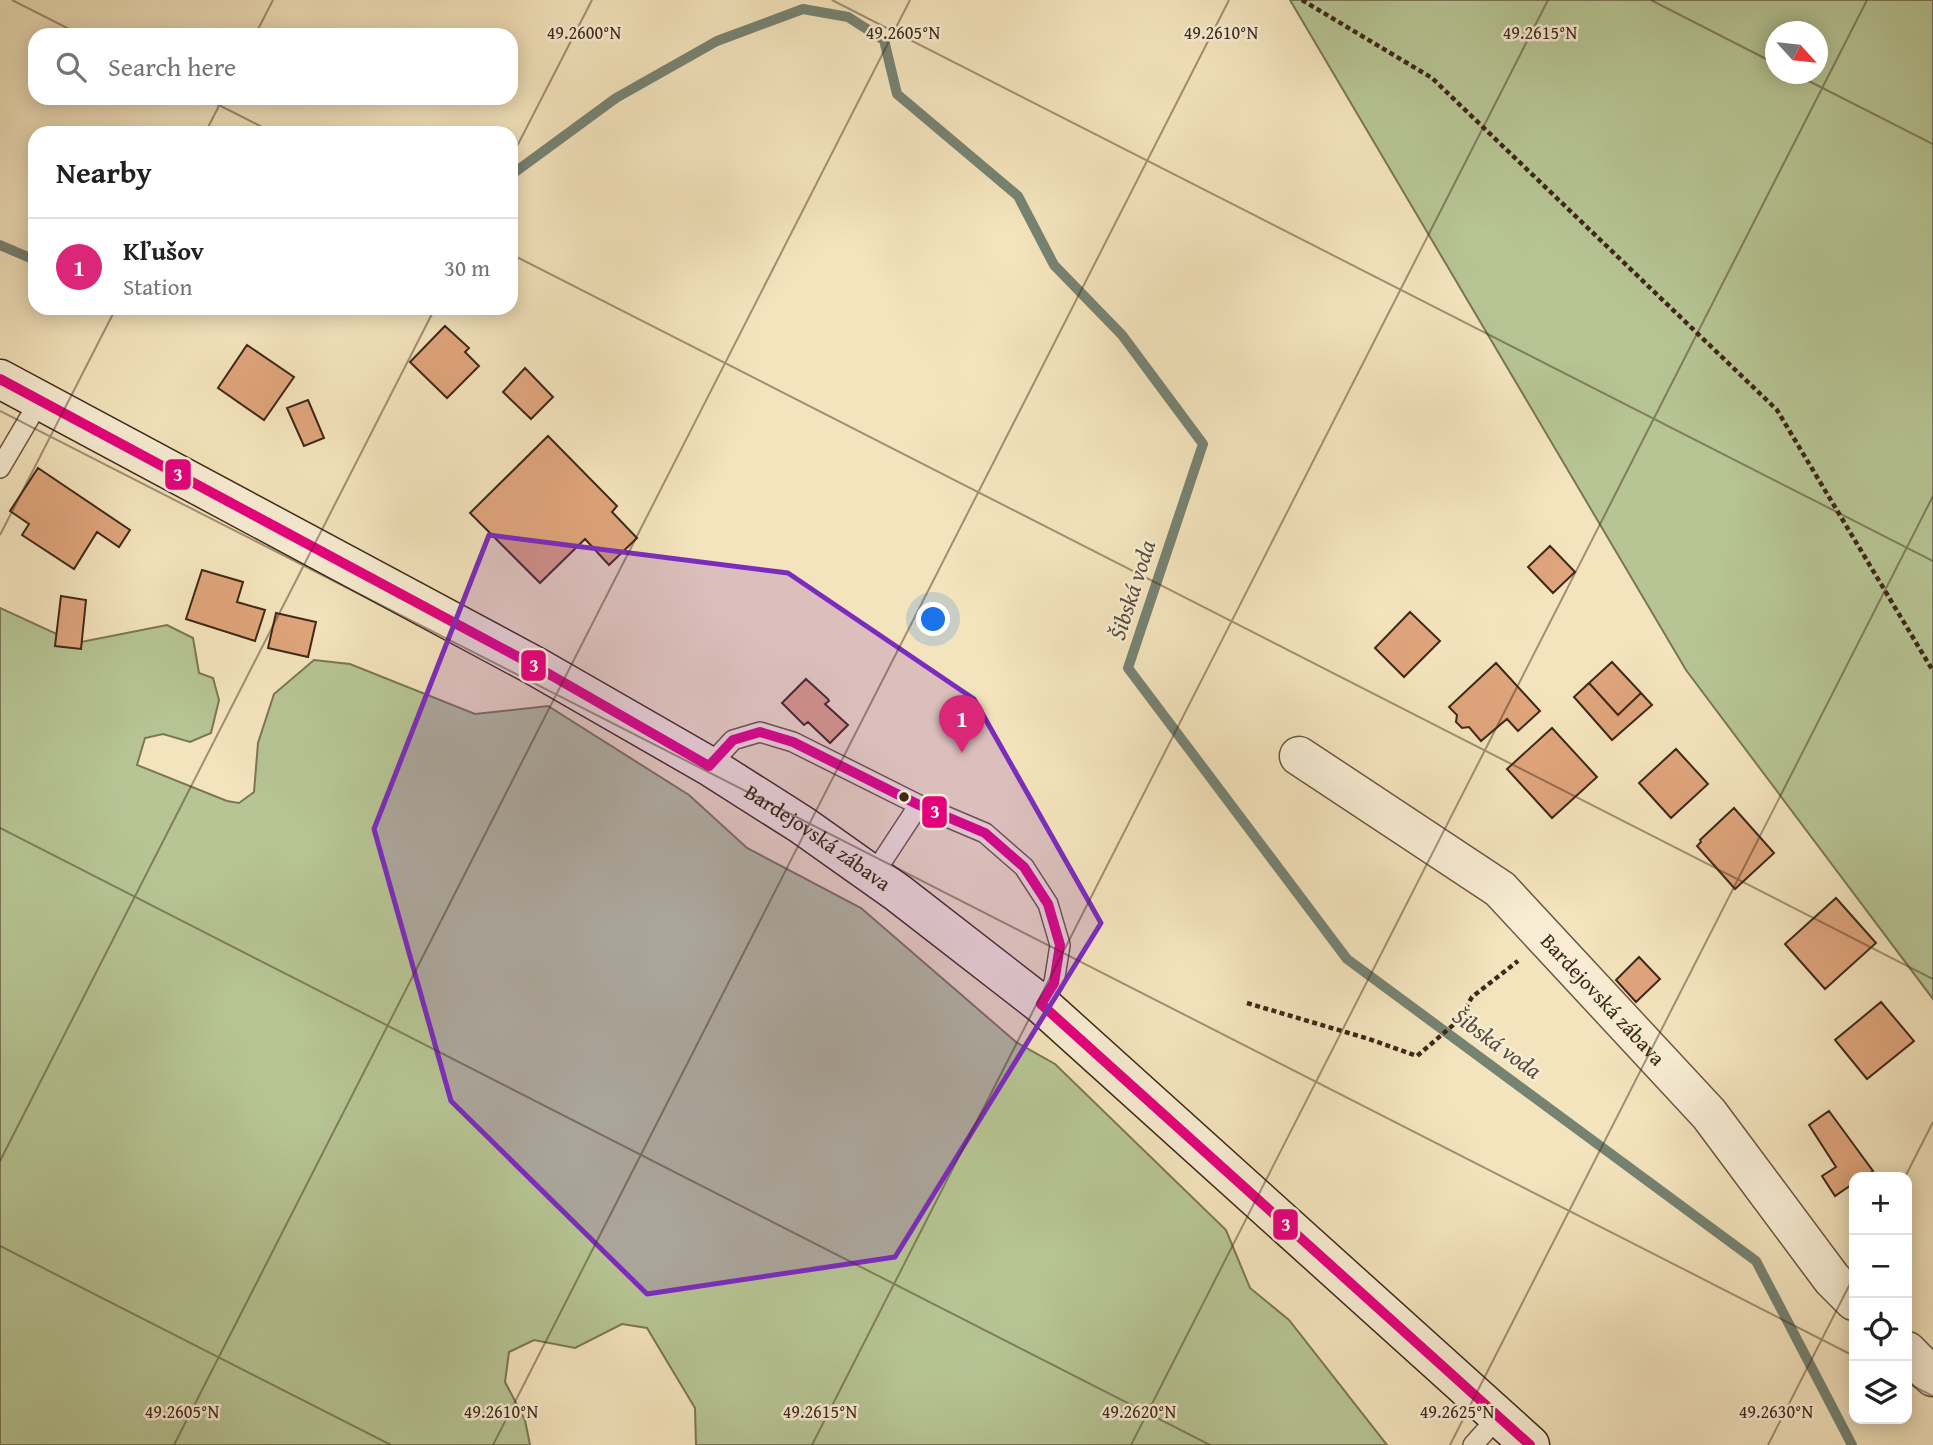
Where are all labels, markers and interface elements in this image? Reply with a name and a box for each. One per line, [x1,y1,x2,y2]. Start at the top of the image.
text: 49.2600°N [547,19,622,46]
text: 49.2605°N [866,19,941,46]
text: 49.2610°N [1184,19,1259,46]
text: 49.2615°N [1503,19,1578,46]
north arrow [1765,21,1828,84]
search box [28,28,518,105]
text: Search here [108,47,236,86]
icon: search [52,48,90,86]
text: Nearby [56,150,152,194]
text: Kľušov [123,231,204,270]
text: 1 [73,251,85,284]
text: 30 m [444,251,490,284]
text: Station [123,270,192,303]
line badge: 3 [164,458,192,491]
text: 3 [173,460,183,488]
water label: Šibská voda [1100,535,1163,644]
your location [916,602,950,636]
line badge: 3 [520,649,547,682]
text: 3 [529,651,539,679]
pin: 1 [939,695,985,753]
street label: Bardejovská zábava [739,776,897,898]
unlabelled marker [897,790,911,804]
line badge: 3 [921,795,948,829]
text: 3 [930,797,940,825]
street label: Bardejovská zábava [1534,926,1673,1073]
water label: Šibská voda [1446,999,1549,1086]
map controls [1849,1172,1912,1424]
button: + [1849,1172,1912,1235]
line badge: 3 [1272,1208,1299,1241]
text: 3 [1281,1210,1291,1238]
button: − [1849,1235,1912,1298]
button: locate [1849,1298,1912,1361]
button: layers [1849,1361,1912,1424]
text: 49.2605°N [145,1398,220,1425]
text: 49.2610°N [464,1398,539,1425]
text: 49.2615°N [783,1398,858,1425]
text: 49.2620°N [1102,1398,1177,1425]
text: 49.2625°N [1420,1398,1495,1425]
text: 49.2630°N [1739,1398,1814,1425]

